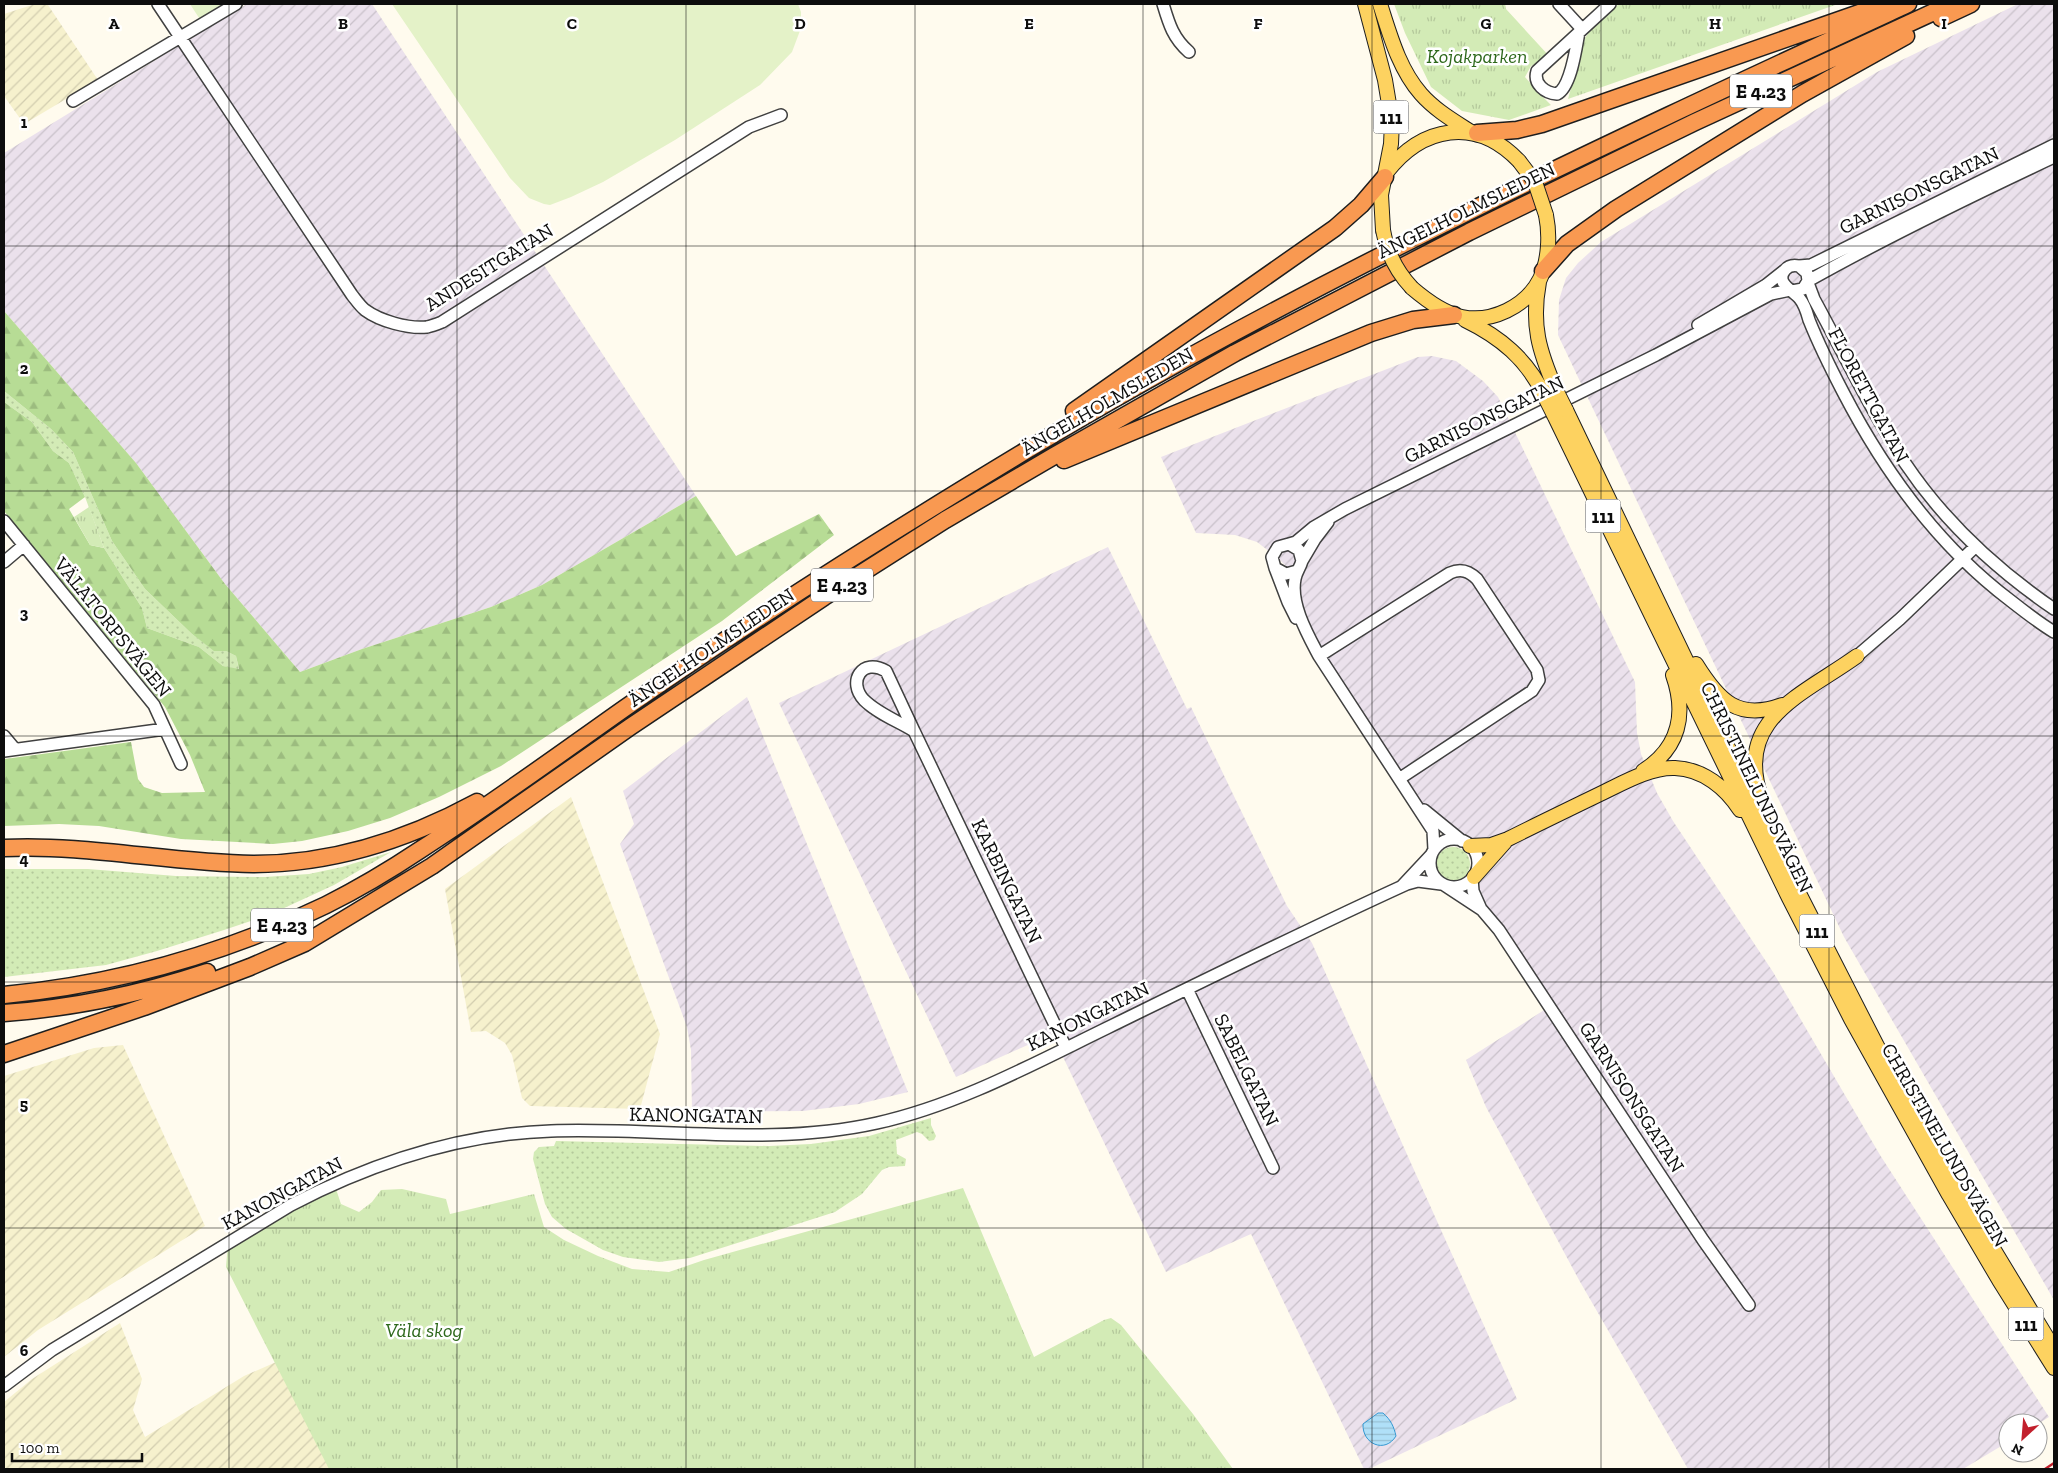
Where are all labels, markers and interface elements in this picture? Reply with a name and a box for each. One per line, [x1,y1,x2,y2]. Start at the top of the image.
text: A [109,14,120,33]
text: B [338,14,348,33]
text: C [567,14,577,33]
text: D [794,14,806,33]
text: E [1024,14,1034,33]
text: F [1253,14,1263,33]
text: G [1481,14,1492,33]
text: H [1709,14,1721,33]
text: I [1941,14,1947,33]
park label: Kojakparken [1427,44,1527,68]
road number: E 4.23 [1730,74,1792,108]
road number: 111 [1374,100,1408,134]
text: 1 [21,113,28,132]
street label: GARNISONSGATAN [1835,141,2003,239]
street label: ÄNGELHOLMSLEDEN [1373,156,1559,264]
street label: ANDESITGATAN [420,218,558,316]
street label: FLORETTGATAN [1823,323,1915,467]
street label: ÄNGELHOLMSLEDEN [1016,342,1198,460]
text: 2 [20,359,29,378]
street label: GARNISONSGATAN [1400,370,1568,468]
road number: 111 [1586,500,1620,532]
street label: VÄLATORPSVÄGEN [49,552,177,702]
road number: E 4.23 [811,568,873,602]
street label: ÄNGELHOLMSLEDEN [623,582,799,712]
text: 3 [20,604,29,623]
street label: CHRISTINELUNDSVÄGEN [1695,678,1819,897]
street label: KARBINGATAN [966,815,1048,947]
text: 4 [19,850,29,869]
road number: E 4.23 [251,908,313,942]
road number: 111 [1800,914,1834,948]
street label: KANONGATAN [1023,976,1154,1056]
street label: SABELGATAN [1209,1010,1285,1131]
street label: GARNISONSGATAN [1574,1017,1690,1177]
street label: CHRISTINELUNDSVÄGEN [1877,1039,2013,1251]
text: 5 [20,1095,28,1114]
street label: KANONGATAN [629,1102,763,1128]
street label: KANONGATAN [217,1151,347,1235]
road number: 111 [2008,1308,2044,1340]
park label: Väla skog [385,1318,464,1342]
text: 6 [20,1341,29,1360]
north arrow [1998,1413,2048,1463]
scale bar [12,1430,142,1462]
text: 100 m [20,1439,59,1457]
text: N [2009,1439,2026,1459]

